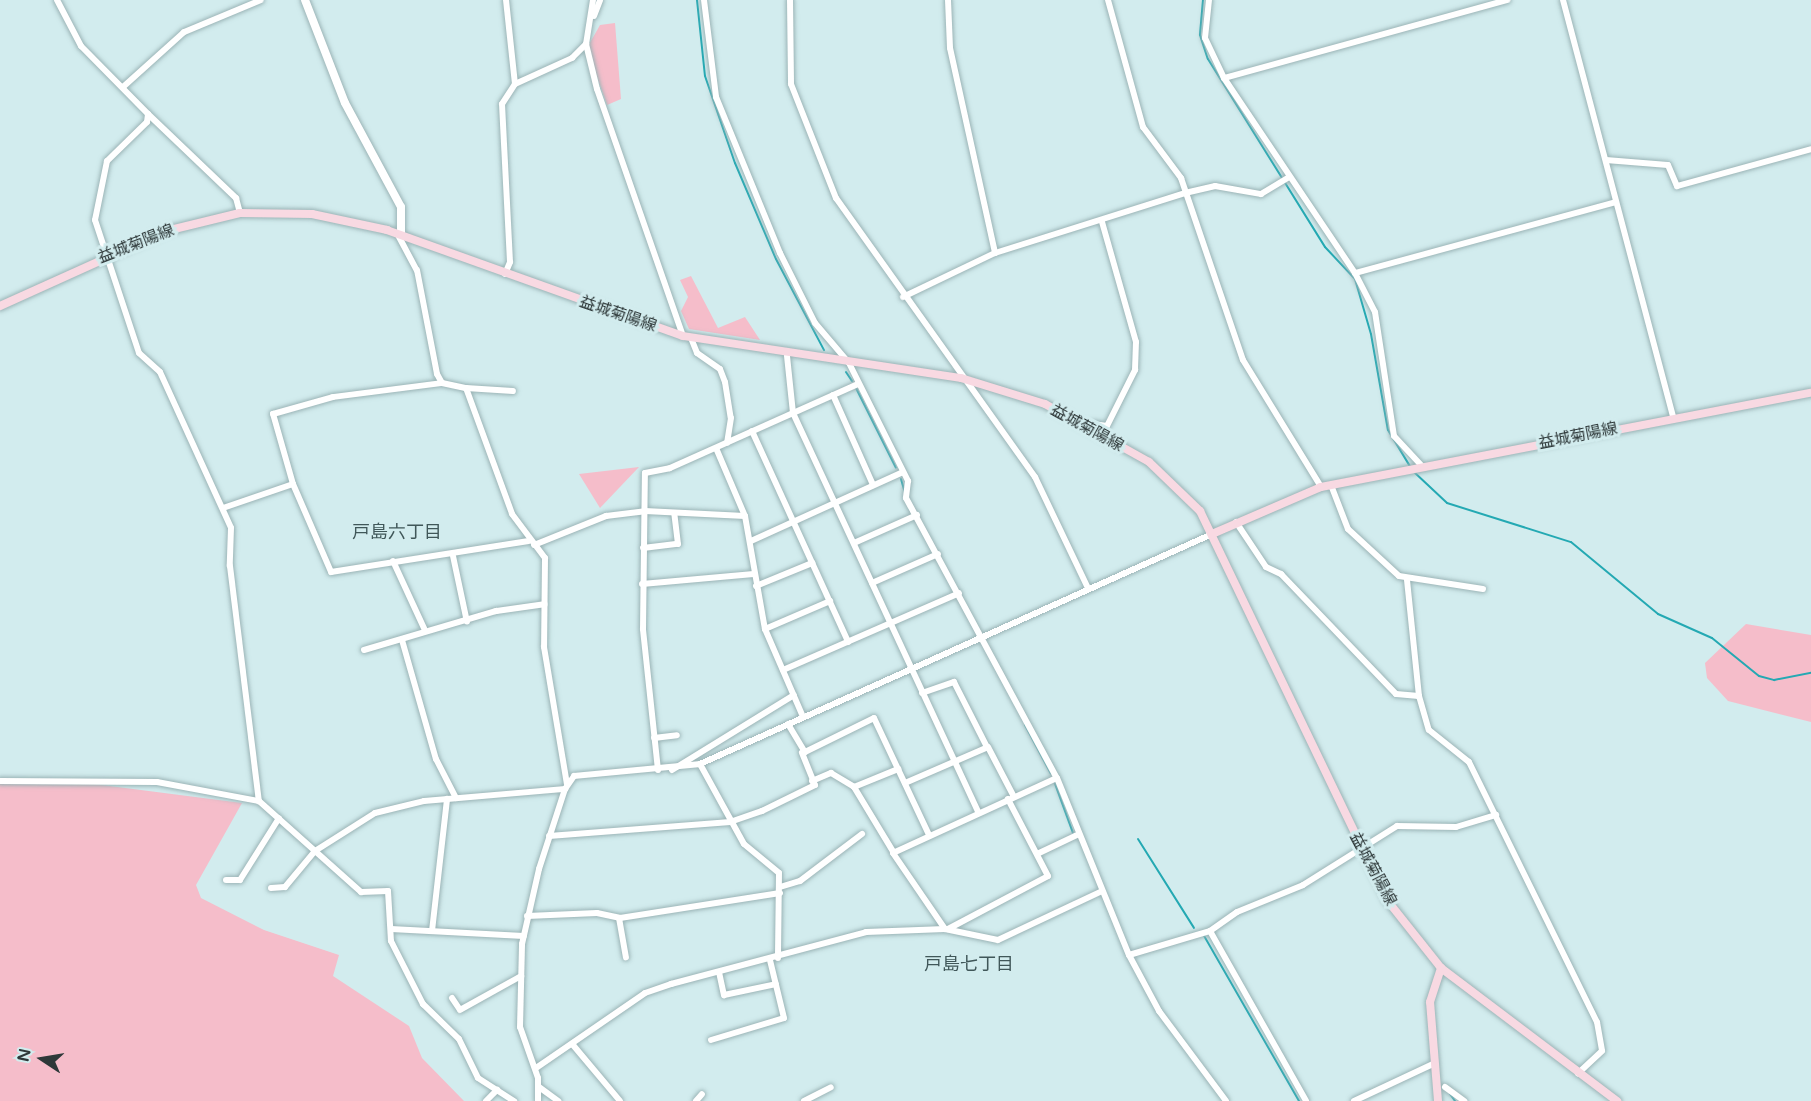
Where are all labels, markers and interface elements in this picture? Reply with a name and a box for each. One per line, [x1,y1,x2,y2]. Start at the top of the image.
street label: 益城菊陽線 [95,221,177,267]
street label: 益城菊陽線 [577,292,659,336]
street label: 益城菊陽線 [1047,400,1127,456]
street label: 益城菊陽線 [1537,419,1619,453]
district label: 戸島六丁目 [352,521,442,543]
street label: 益城菊陽線 [1346,829,1400,909]
district label: 戸島七丁目 [924,953,1014,975]
north arrow [12,1029,72,1089]
text: N [13,1047,36,1064]

